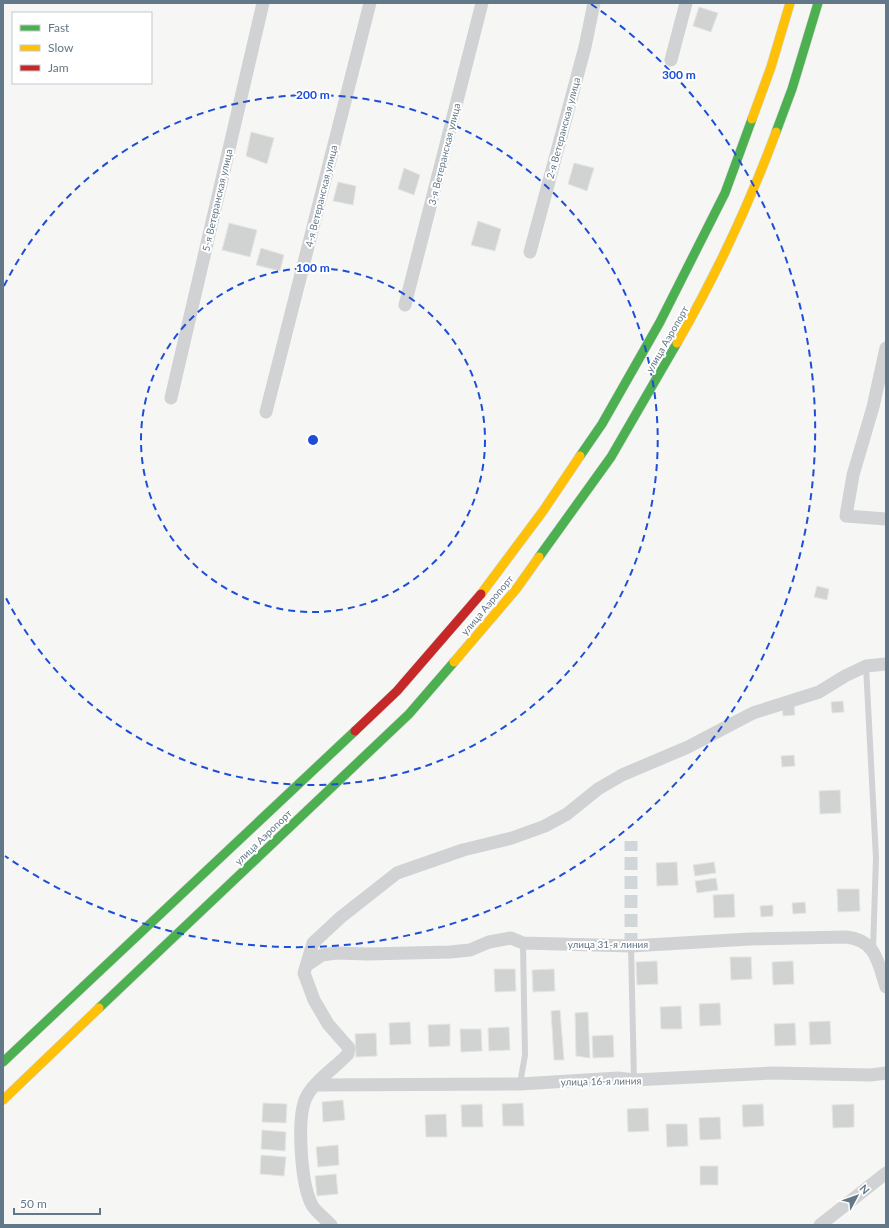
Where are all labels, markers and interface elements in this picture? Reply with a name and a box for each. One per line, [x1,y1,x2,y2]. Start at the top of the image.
legend [12,12,152,84]
text: Fast [48,20,70,35]
text: Slow [48,40,74,55]
text: Jam [48,60,69,75]
text: 300 m [662,67,696,82]
street label: 2-я Ветеранская улица [544,76,582,180]
text: 200 m [296,87,330,102]
street label: 3-я Ветеранская улица [426,102,462,206]
street label: 4-я Ветеранская улица [303,144,339,248]
street label: 5-я Ветеранская улица [199,148,235,252]
text: 100 m [296,260,330,275]
street label: улица Аэропорт [643,304,691,374]
centre of rings [306,433,320,447]
street label: улица Аэропорт [458,573,516,637]
street label: улица Аэропорт [232,807,294,867]
street label: улица 31-я линия [568,938,648,950]
street label: улица 16-я линия [561,1074,641,1088]
north arrow [837,1176,877,1216]
text: N [857,1182,873,1197]
scale bar [14,1190,100,1216]
text: 50 m [20,1196,47,1211]

